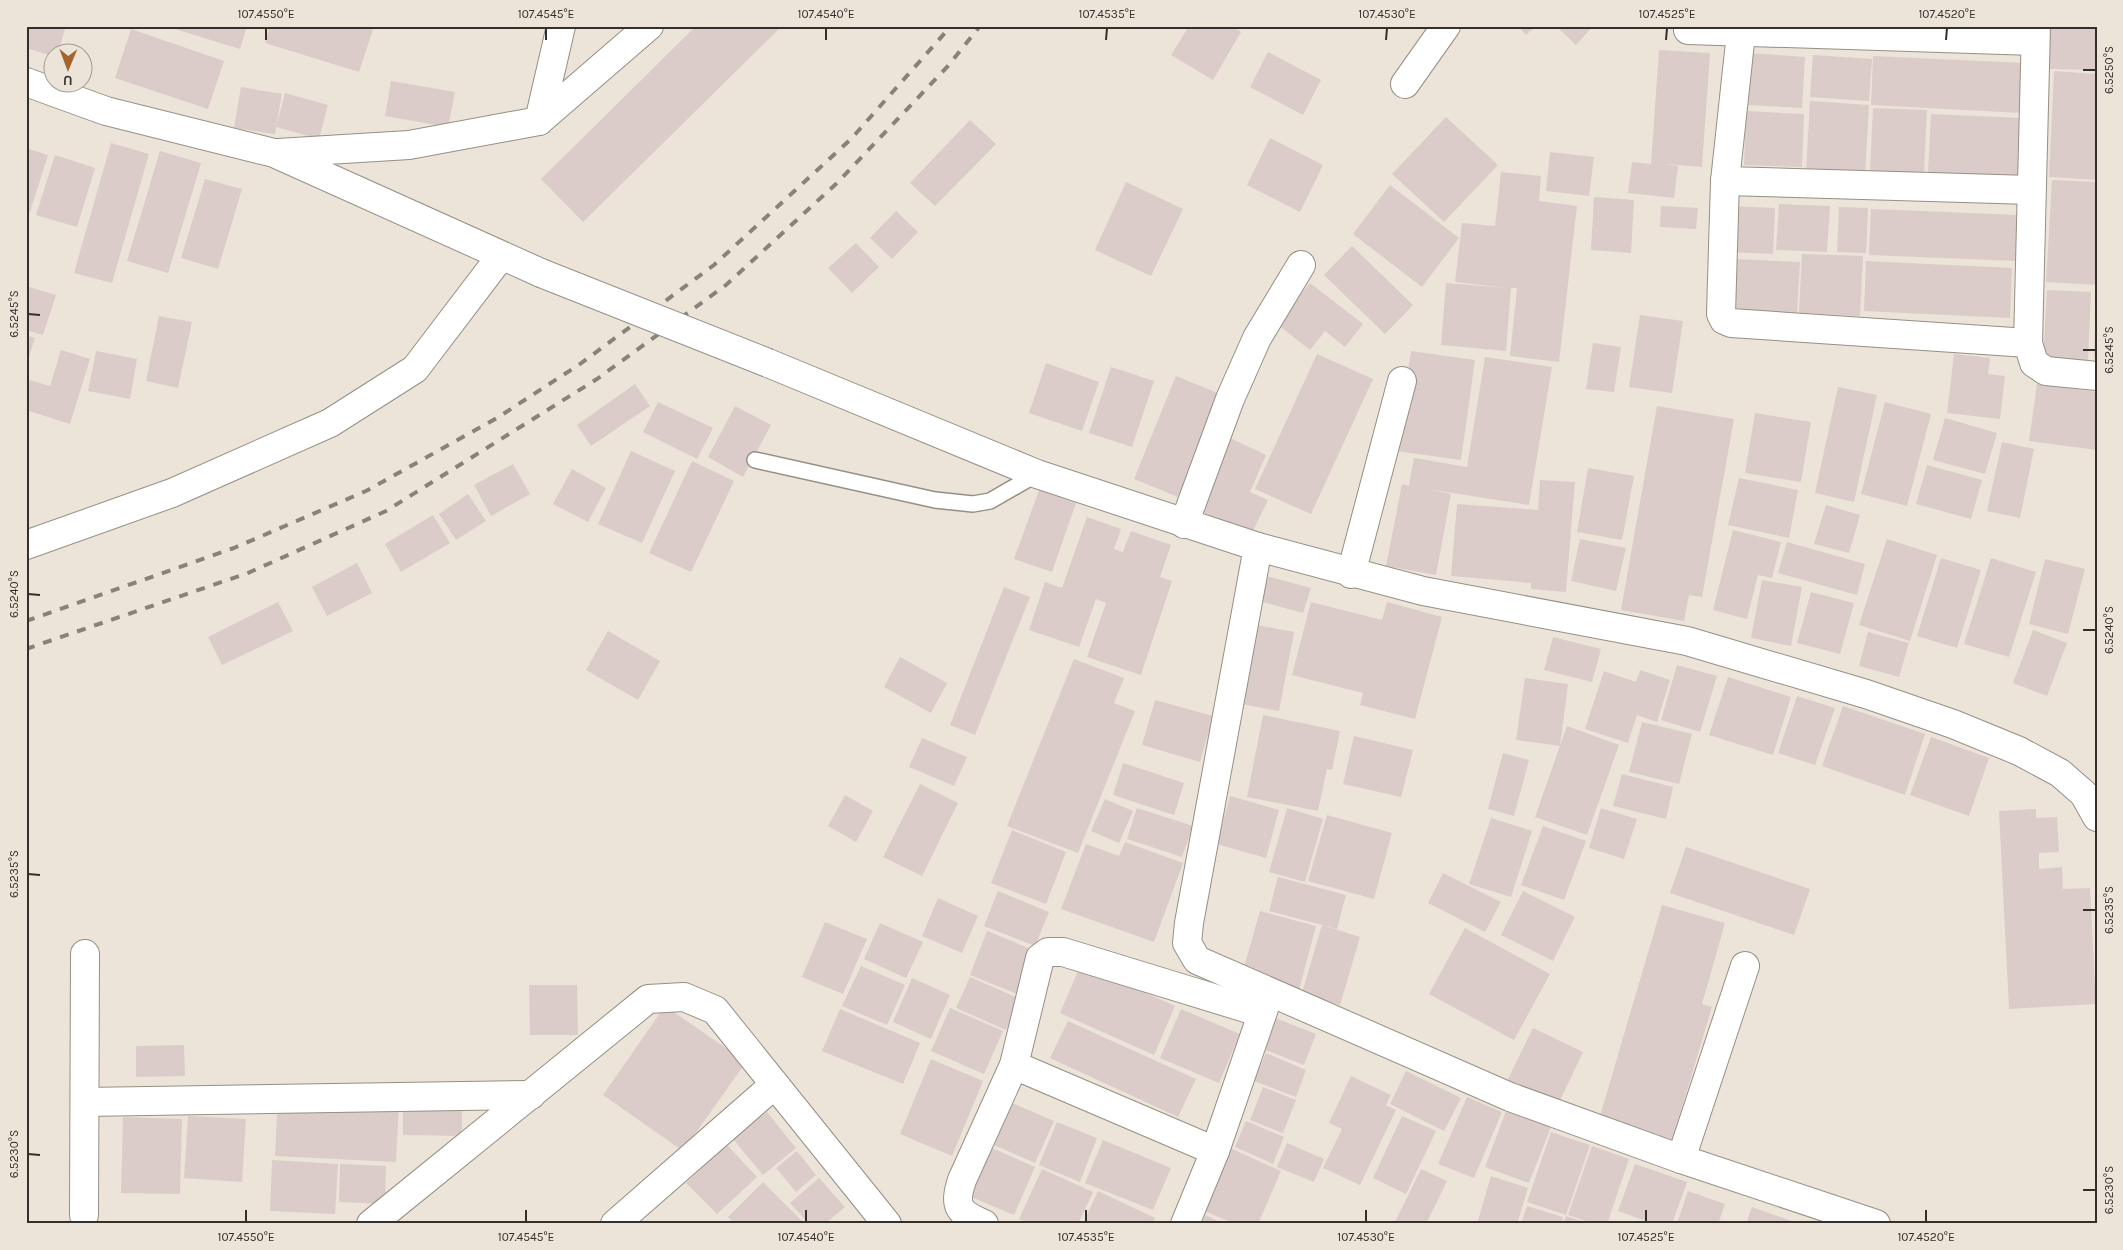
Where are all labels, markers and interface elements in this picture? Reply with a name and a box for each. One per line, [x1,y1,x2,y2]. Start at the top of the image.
text: 107.4550°E [237,7,295,21]
text: 107.4545°E [518,7,574,21]
text: 107.4540°E [798,7,855,21]
text: 107.4535°E [1078,7,1136,21]
text: 107.4530°E [1358,7,1416,21]
text: 107.4525°E [1639,7,1695,21]
text: 107.4520°E [1918,7,1976,21]
north arrow [42,42,92,92]
text: 6.5250°S [2102,46,2116,94]
text: U [63,72,73,89]
text: 6.5245°S [7,290,21,338]
text: 6.5245°S [2102,326,2116,374]
text: 6.5240°S [7,570,21,618]
text: 6.5240°S [2102,606,2116,654]
text: 6.5235°S [7,850,21,898]
text: 6.5235°S [2102,886,2116,934]
text: 6.5230°S [7,1130,21,1178]
text: 6.5230°S [2102,1166,2116,1214]
text: 107.4550°E [217,1230,275,1244]
text: 107.4545°E [498,1230,554,1244]
text: 107.4540°E [778,1230,835,1244]
text: 107.4535°E [1057,1230,1115,1244]
text: 107.4530°E [1337,1230,1395,1244]
text: 107.4525°E [1618,1230,1674,1244]
text: 107.4520°E [1897,1230,1955,1244]

